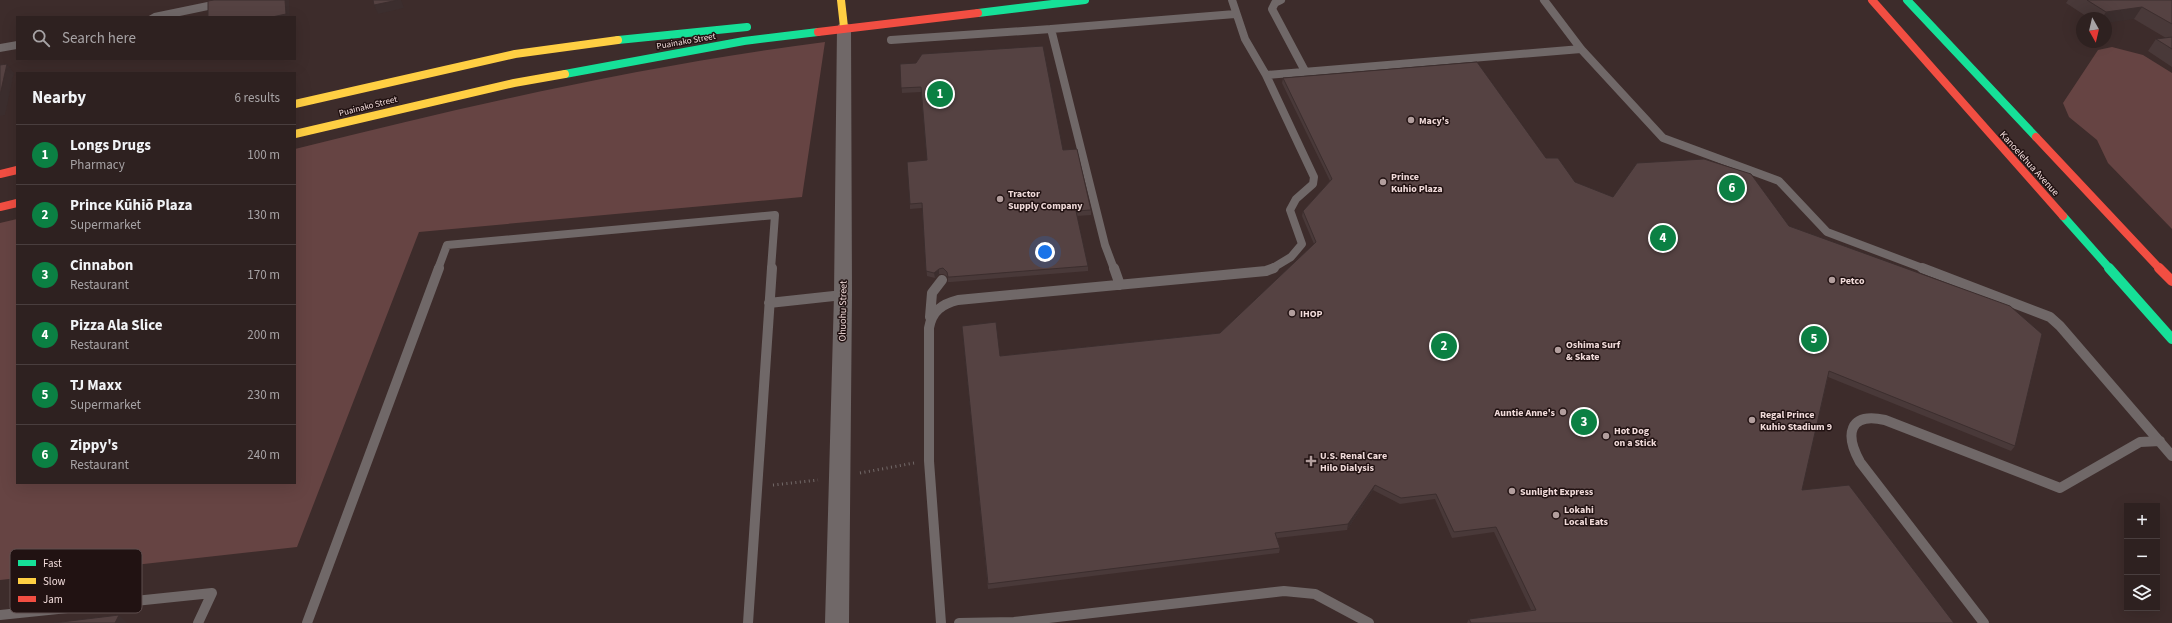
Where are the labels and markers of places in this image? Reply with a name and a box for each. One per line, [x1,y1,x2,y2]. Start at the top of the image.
pin: 1 [927,79,953,109]
place label: Macy's [1419,114,1450,128]
marker: Macy's [1406,115,1416,125]
place label: Prince Kuhio Plaza [1391,170,1443,196]
pin: 6 [1719,173,1745,203]
marker: Prince Kuhio Plaza [1378,177,1388,187]
place label: Tractor Supply Company [1008,187,1083,213]
marker: Tractor Supply Company [995,194,1005,204]
pin: 4 [1650,223,1676,253]
place label: Petco [1840,274,1865,288]
marker: Petco [1827,275,1837,285]
place label: IHOP [1300,307,1323,321]
marker: IHOP [1287,308,1297,318]
pin: 5 [1801,324,1827,354]
pin: 2 [1431,331,1457,361]
place label: Oshima Surf & Skate [1566,338,1621,364]
marker: Oshima Surf & Skate [1553,345,1563,355]
place label: Auntie Anne's [1494,406,1556,420]
marker: Auntie Anne's [1558,407,1568,417]
pin: 3 [1571,407,1597,437]
place label: Regal Prince Kuhio Stadium 9 [1760,408,1832,434]
marker: Regal Prince Kuhio Stadium 9 [1747,415,1757,425]
place label: Hot Dog on a Stick [1614,424,1657,450]
marker: Hot Dog on a Stick [1601,431,1611,441]
place label: U.S. Renal Care Hilo Dialysis [1320,449,1387,475]
marker: U.S. Renal Care Hilo Dialysis [1305,455,1317,467]
place label: Sunlight Express [1520,485,1594,499]
marker: Sunlight Express [1507,486,1517,496]
place label: Lokahi Local Eats [1564,503,1609,529]
marker: Lokahi Local Eats [1551,510,1561,520]

